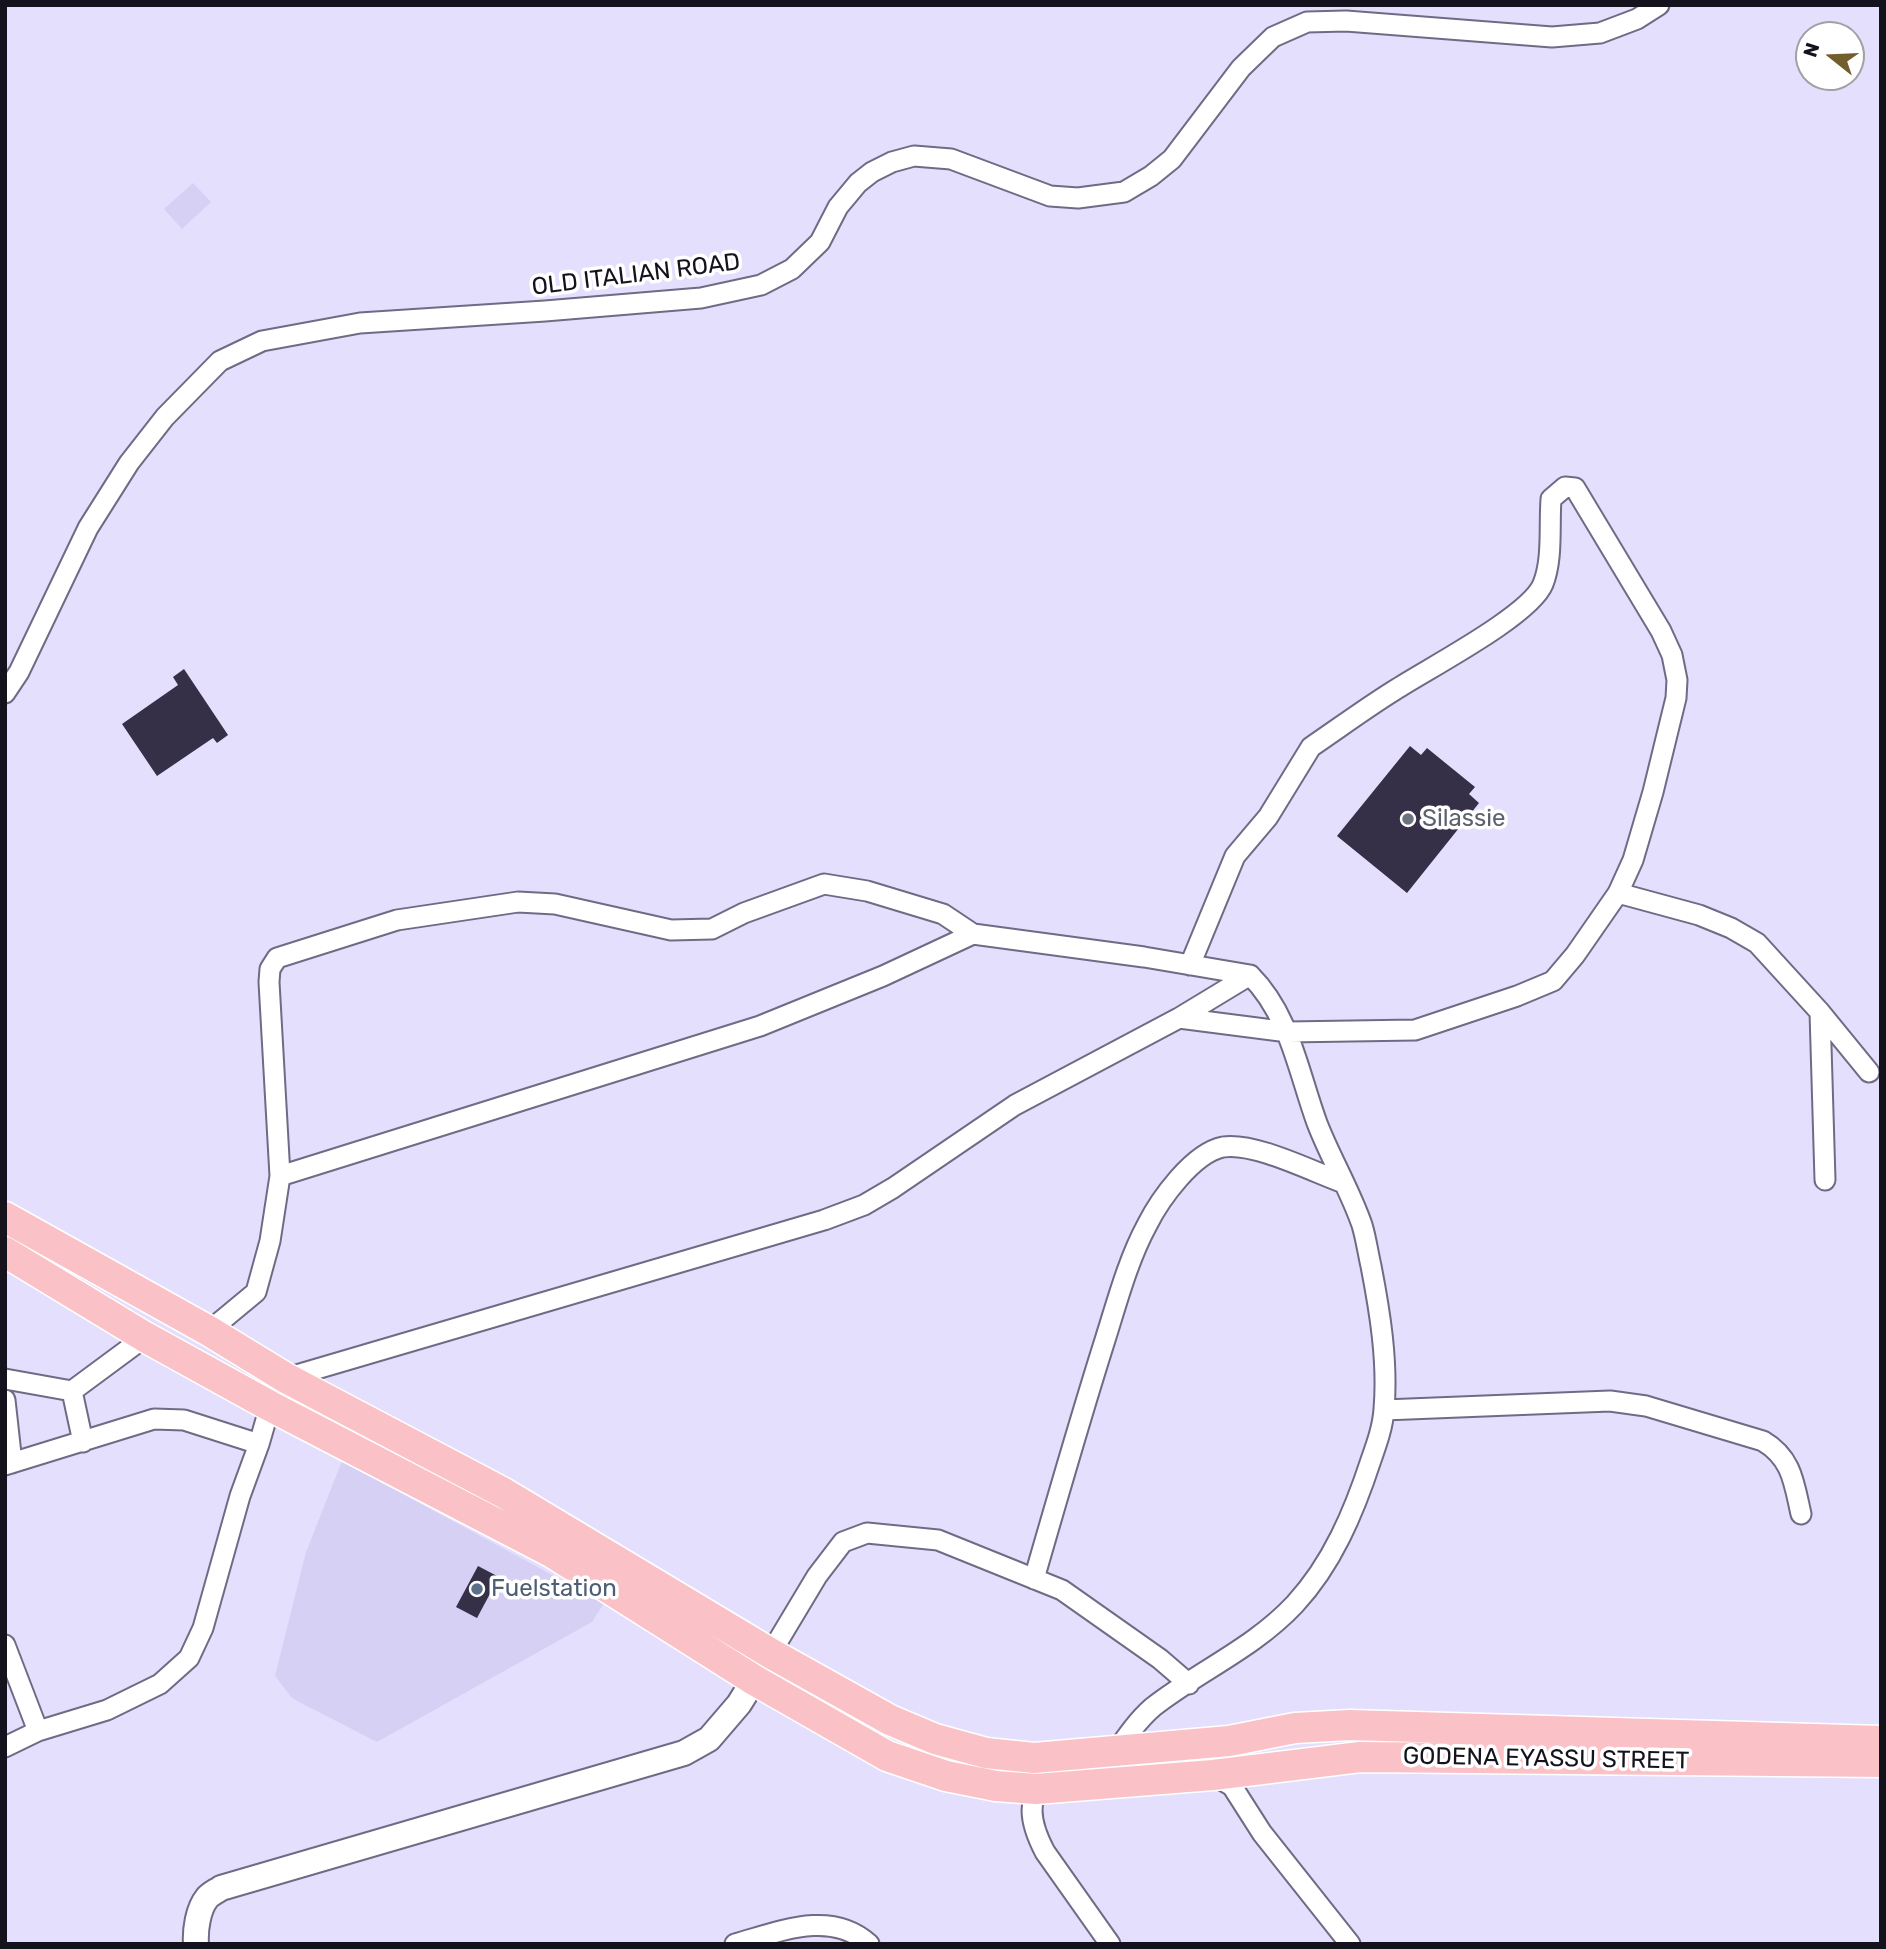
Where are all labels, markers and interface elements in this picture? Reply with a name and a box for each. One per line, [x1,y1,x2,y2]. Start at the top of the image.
north arrow [1795,21,1865,91]
text: N [1798,40,1825,60]
street label: OLD ITALIAN ROAD [530,248,742,302]
place label: Silassie [1422,805,1506,833]
marker: Silassie [1400,811,1416,827]
place label: Fuelstation [491,1575,617,1603]
marker: Fuelstation [469,1581,485,1597]
street label: GODENA EYASSU STREET [1403,1742,1689,1776]

